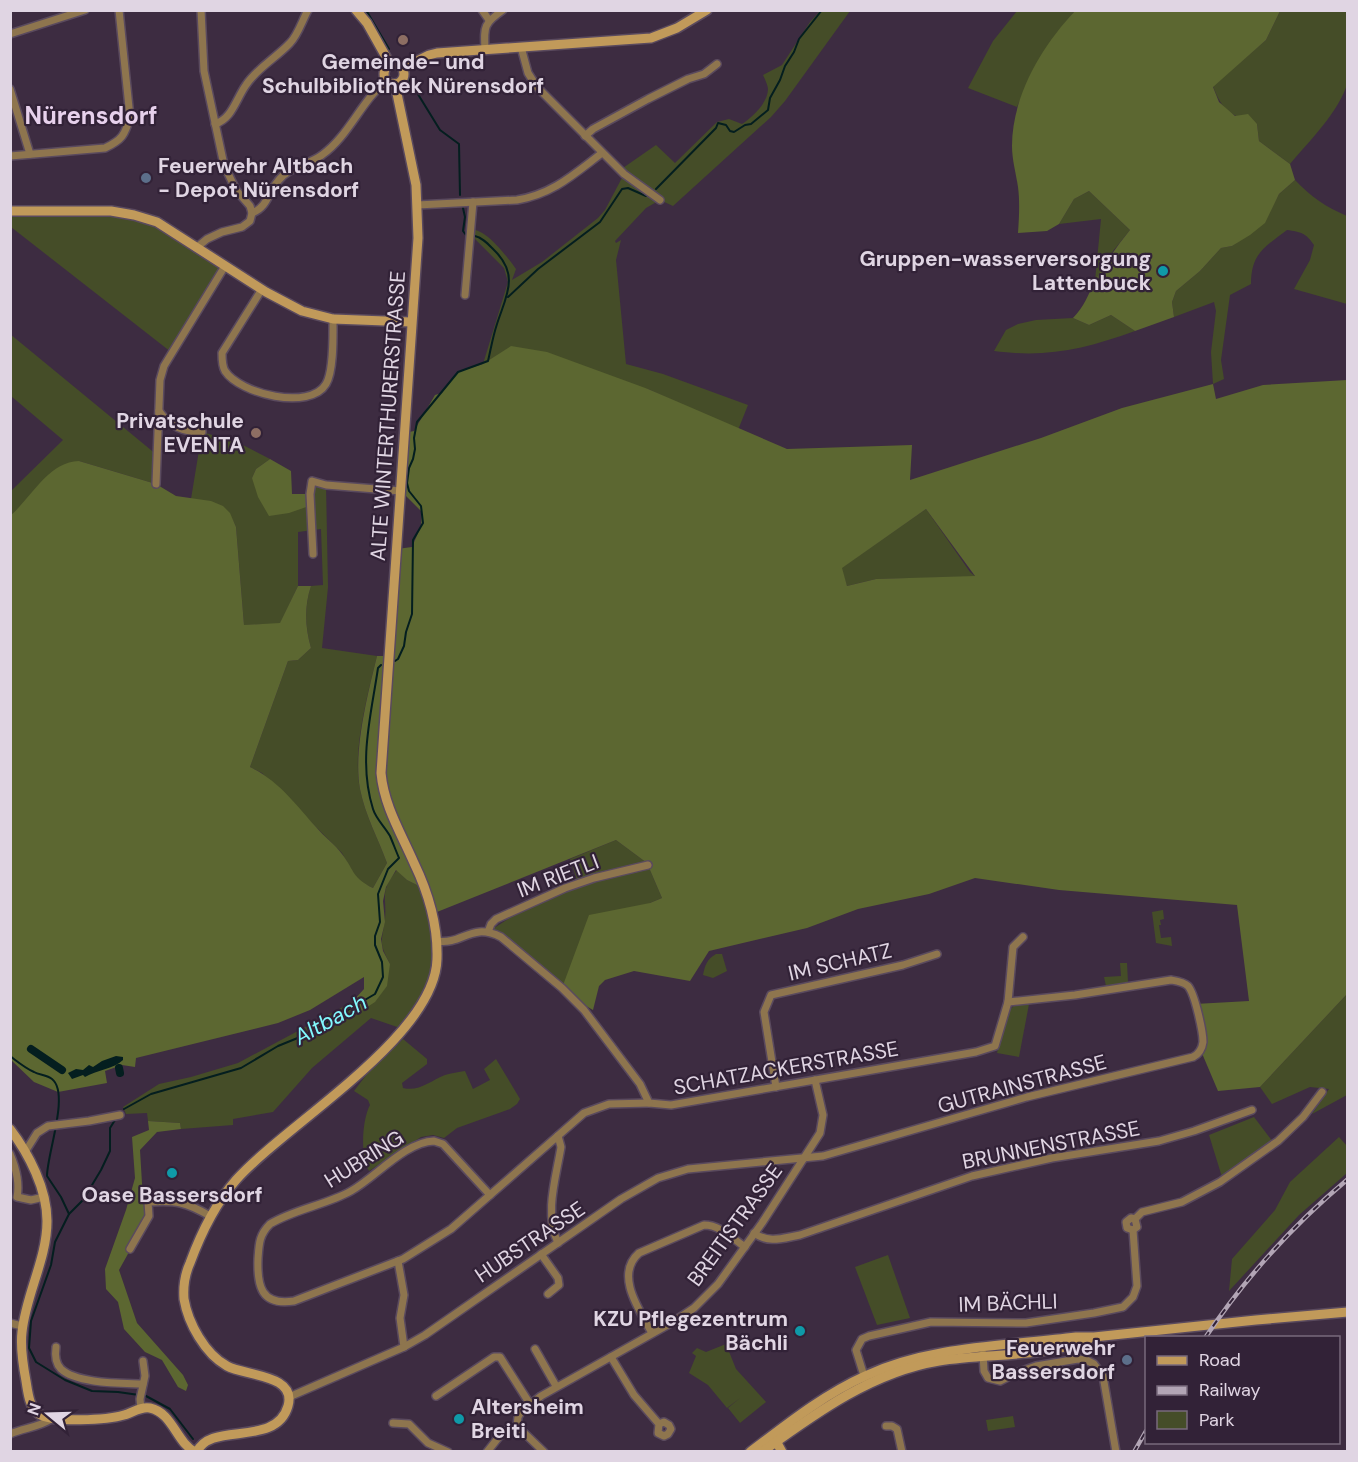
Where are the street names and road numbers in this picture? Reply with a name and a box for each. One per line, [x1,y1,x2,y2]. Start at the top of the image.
street label: ALTE WINTERTHURERSTRASSE [364,270,412,562]
street label: IM RIETLI [513,848,603,904]
street label: IM SCHATZ [786,937,894,987]
street label: SCHATZACKERSTRASSE [671,1034,901,1102]
street label: GUTRAINSTRASSE [935,1048,1109,1120]
street label: BRUNNENSTRASSE [960,1114,1142,1176]
street label: HUBRING [319,1124,409,1194]
street label: BREITISTRASSE [681,1158,789,1292]
street label: HUBSTRASSE [470,1195,590,1289]
street label: IM BÄCHLI [958,1287,1058,1319]

